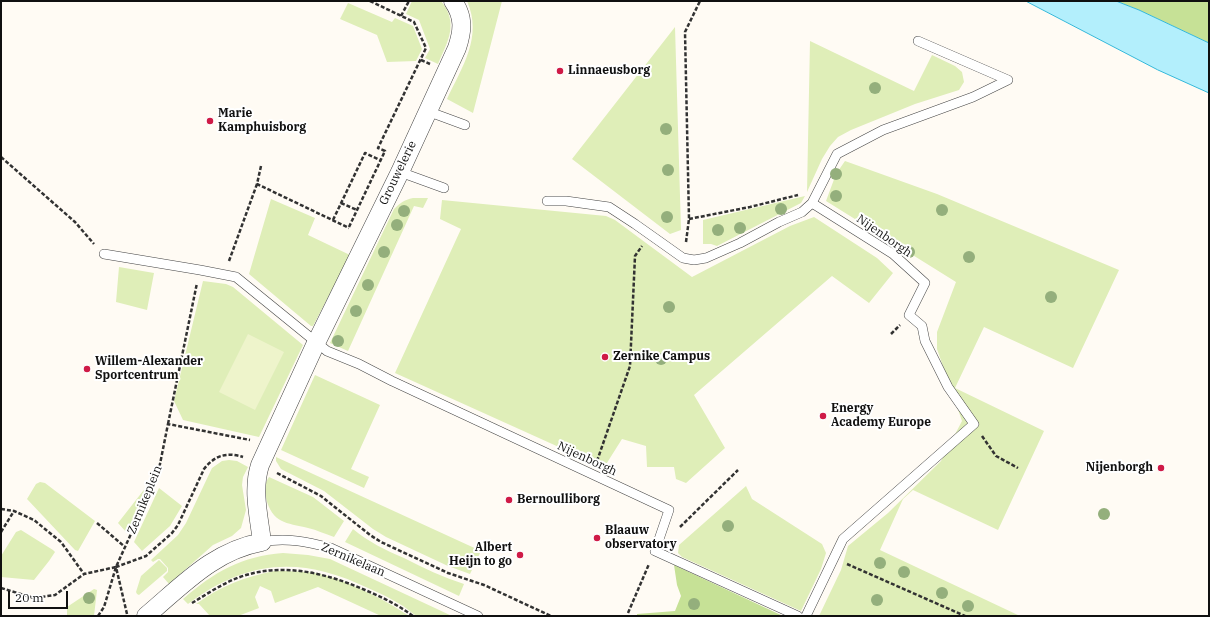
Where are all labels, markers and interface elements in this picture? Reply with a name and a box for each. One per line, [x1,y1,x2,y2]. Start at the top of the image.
place label: Linnaeusborg [568,64,650,78]
marker: Linnaeusborg [555,66,565,76]
place label: Marie Kamphuisborg [218,107,306,135]
marker: Marie Kamphuisborg [205,116,215,126]
street label: Grouwelerie [376,139,420,207]
street label: Nijenborgh [854,212,914,260]
place label: Zernike Campus [613,350,710,364]
marker: Zernike Campus [600,352,610,362]
place label: Willem-Alexander Sportcentrum [95,355,203,383]
marker: Willem-Alexander Sportcentrum [82,364,92,374]
place label: Energy Academy Europe [831,402,931,430]
marker: Energy Academy Europe [818,411,828,421]
street label: Nijenborgh [555,439,619,479]
place label: Nijenborgh [1086,461,1153,475]
marker: Nijenborgh [1156,463,1166,473]
street label: Zernikeplein [125,464,165,536]
place label: Bernoulliborg [517,493,600,507]
marker: Bernoulliborg [504,495,514,505]
place label: Blaauw observatory [605,524,677,552]
marker: Blaauw observatory [592,533,602,543]
street label: Zernikelaan [319,540,387,580]
place label: Albert Heijn to go [449,541,512,569]
marker: Albert Heijn to go [515,550,525,560]
scale bar [10,583,70,609]
text: 20 m [15,590,44,605]

